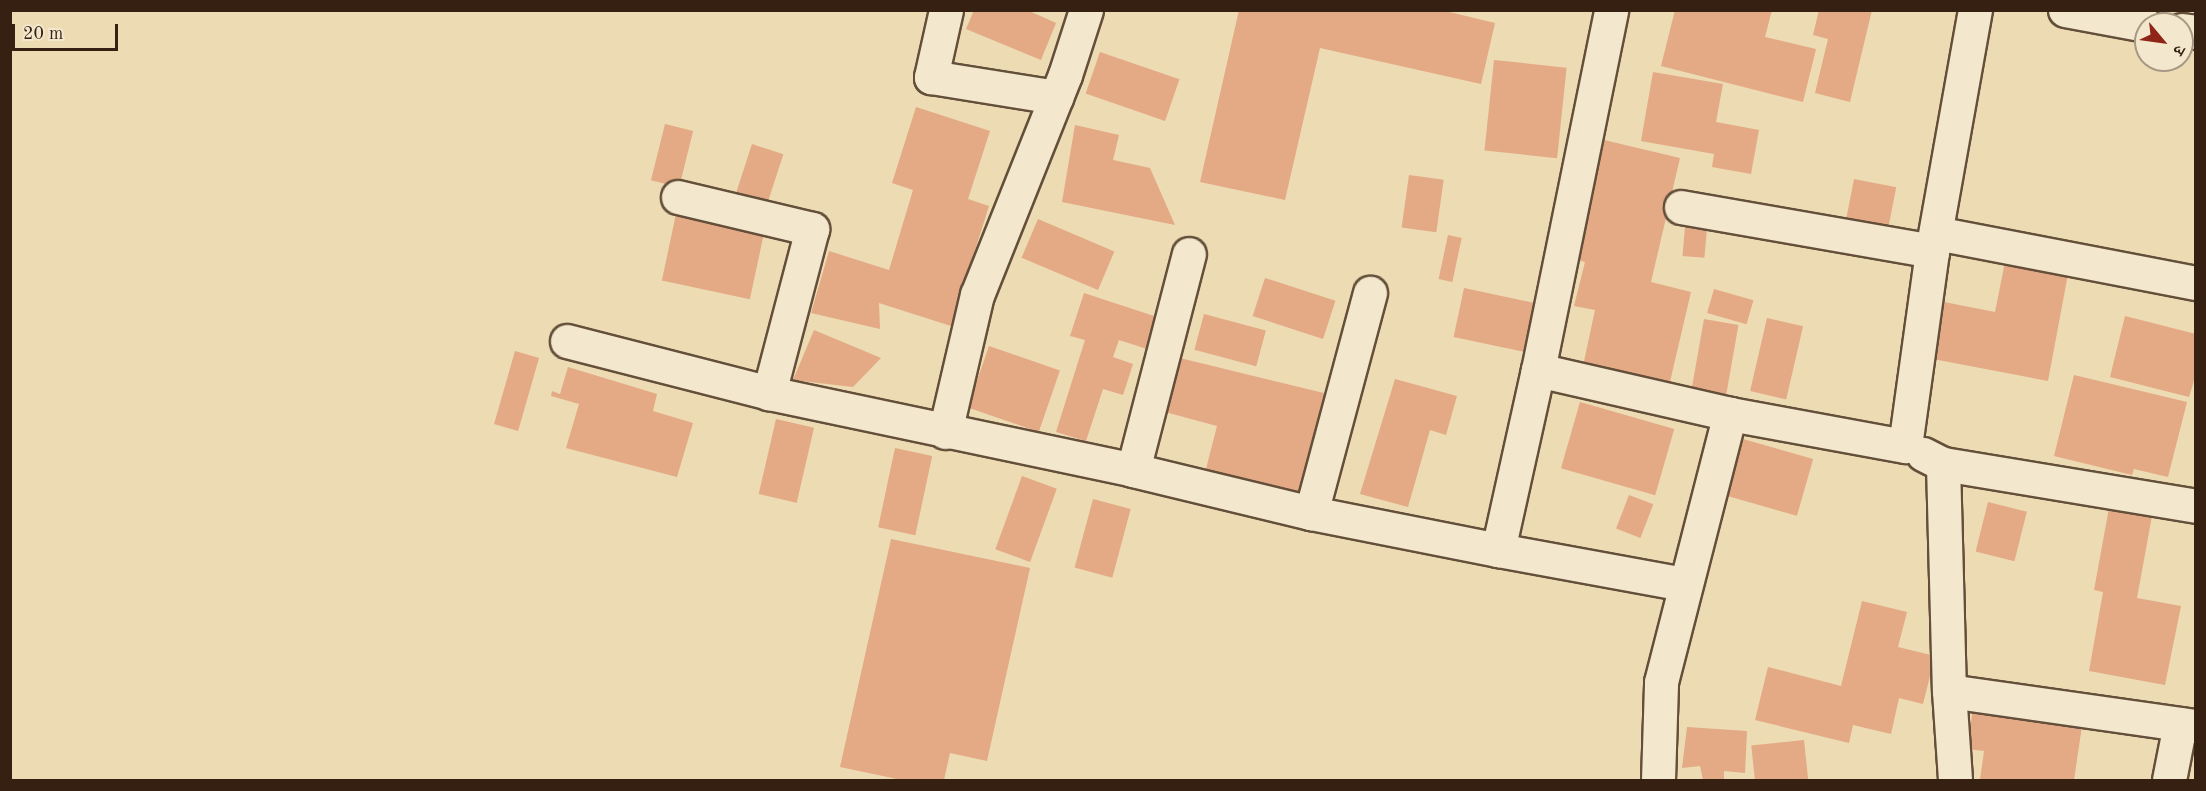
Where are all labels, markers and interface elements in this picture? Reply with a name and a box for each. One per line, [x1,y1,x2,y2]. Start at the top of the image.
scale bar [15,12,122,50]
north arrow [2134,12,2194,72]
text: 20 m [23,25,63,43]
text: उ [2169,42,2187,57]

